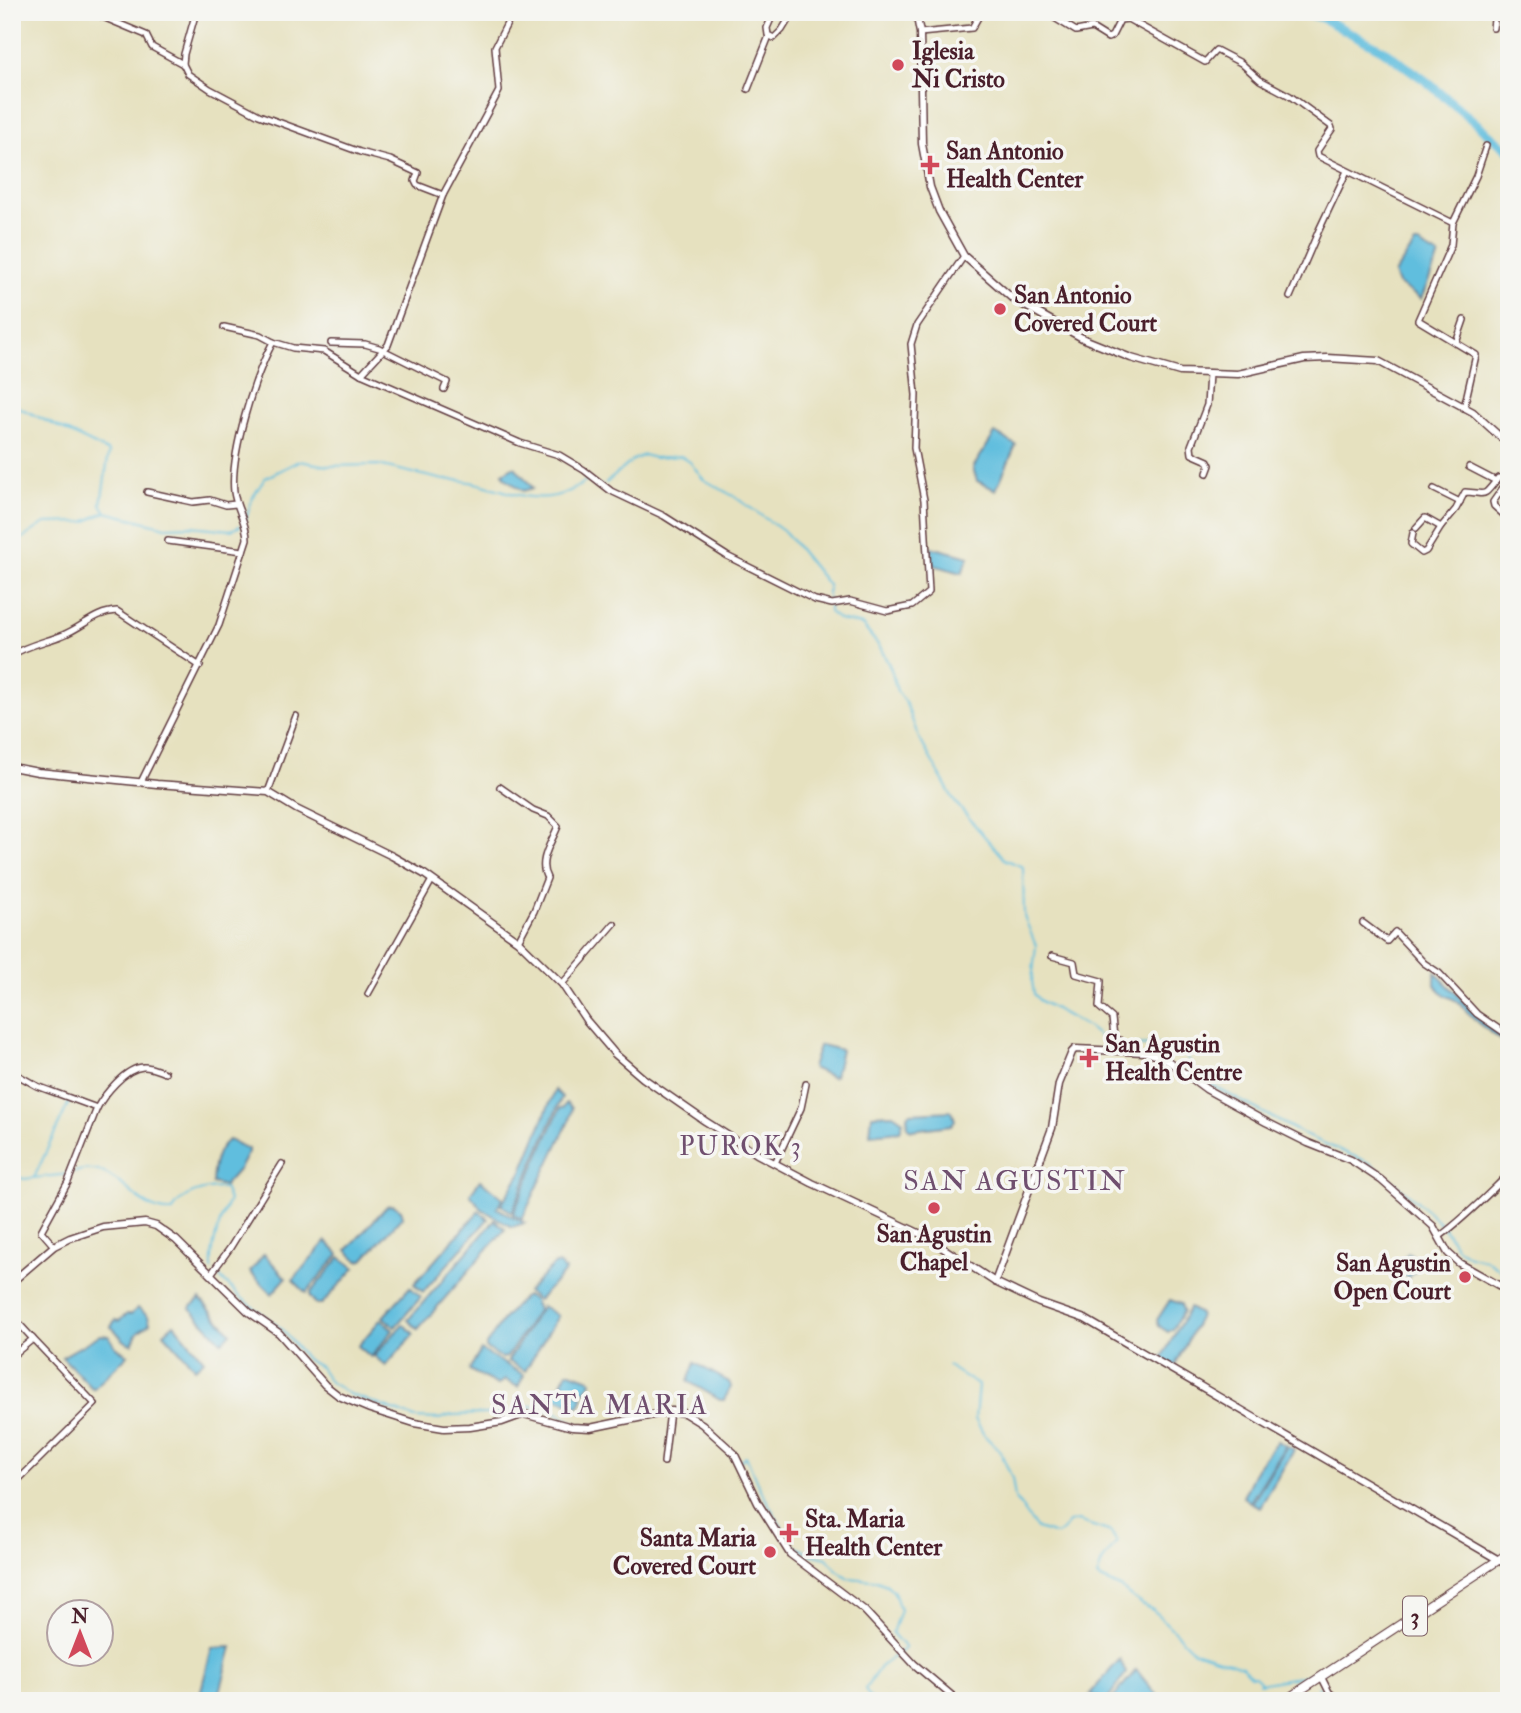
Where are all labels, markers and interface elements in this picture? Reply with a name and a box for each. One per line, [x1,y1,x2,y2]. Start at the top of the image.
place label: Iglesia Ni Cristo [911,36,1005,95]
marker: Iglesia Ni Cristo [890,57,906,73]
place label: San Antonio Health Center [946,136,1084,195]
marker: San Antonio Health Center [920,155,940,175]
place label: San Antonio Covered Court [1014,280,1157,339]
marker: San Antonio Covered Court [992,301,1008,317]
place label: San Agustin Health Centre [1105,1029,1242,1088]
marker: San Agustin Health Centre [1079,1048,1099,1068]
district label: PUROK 3 [679,1131,803,1163]
district label: SAN AGUSTIN [903,1164,1127,1199]
marker: San Agustin Chapel [926,1200,942,1216]
place label: San Agustin Chapel [876,1219,992,1278]
place label: San Agustin Open Court [1334,1248,1452,1307]
marker: San Agustin Open Court [1457,1269,1473,1285]
district label: SANTA MARIA [491,1388,709,1423]
place label: Sta. Maria Health Center [805,1504,943,1563]
place label: Santa Maria Covered Court [613,1523,757,1582]
marker: Sta. Maria Health Center [779,1523,799,1543]
marker: Santa Maria Covered Court [762,1544,778,1560]
road number: 3 [1403,1596,1427,1636]
north arrow [46,1598,116,1668]
text: N [70,1605,89,1629]

